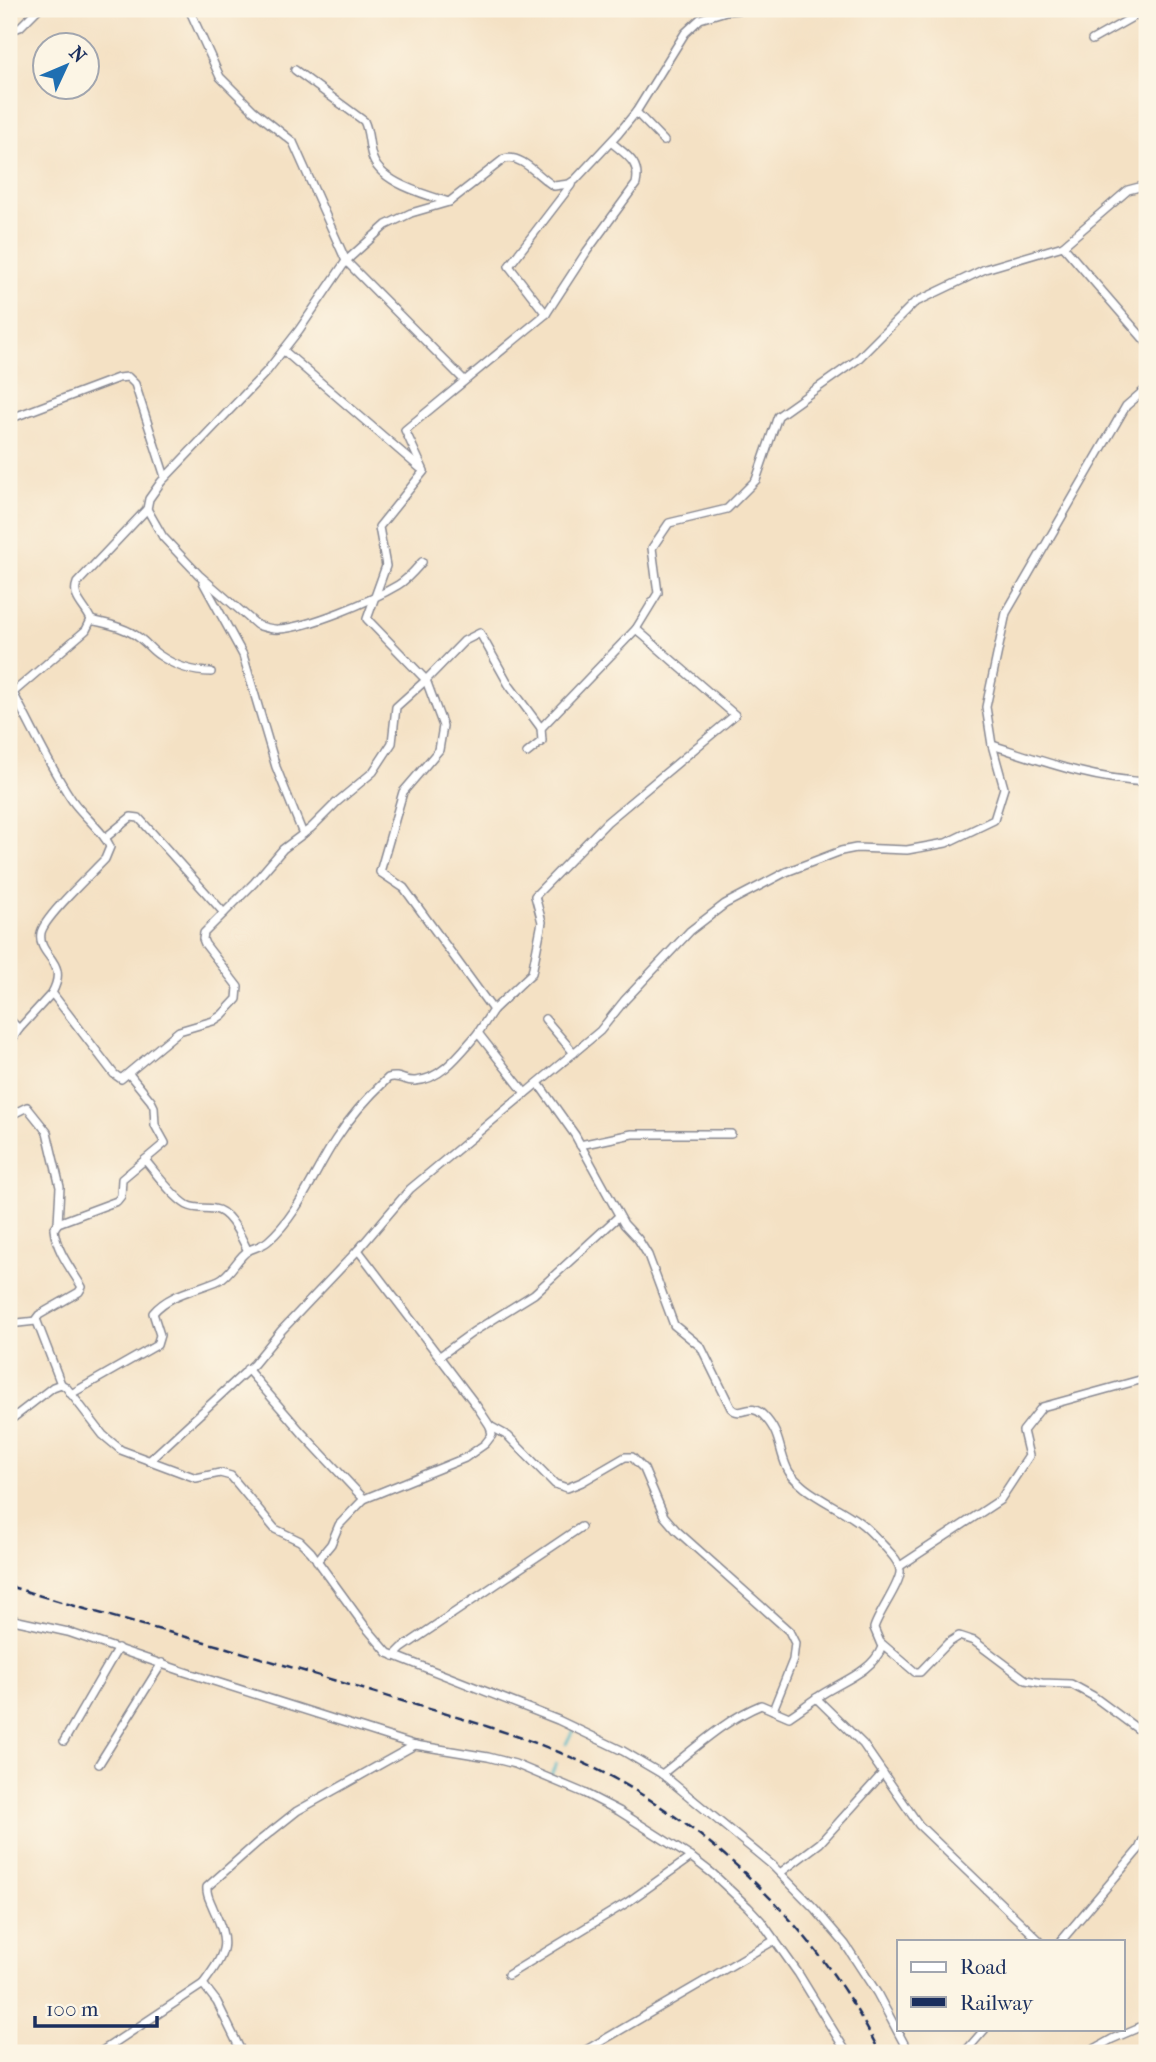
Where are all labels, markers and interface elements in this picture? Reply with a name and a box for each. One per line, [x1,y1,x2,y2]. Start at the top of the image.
north arrow [32,32,102,102]
text: N [65,42,91,68]
legend [897,1940,1124,2030]
text: Road [960,1955,1007,1979]
scale bar [35,1985,158,2029]
text: Railway [960,1991,1034,2015]
text: 100 m [46,1997,99,2021]

